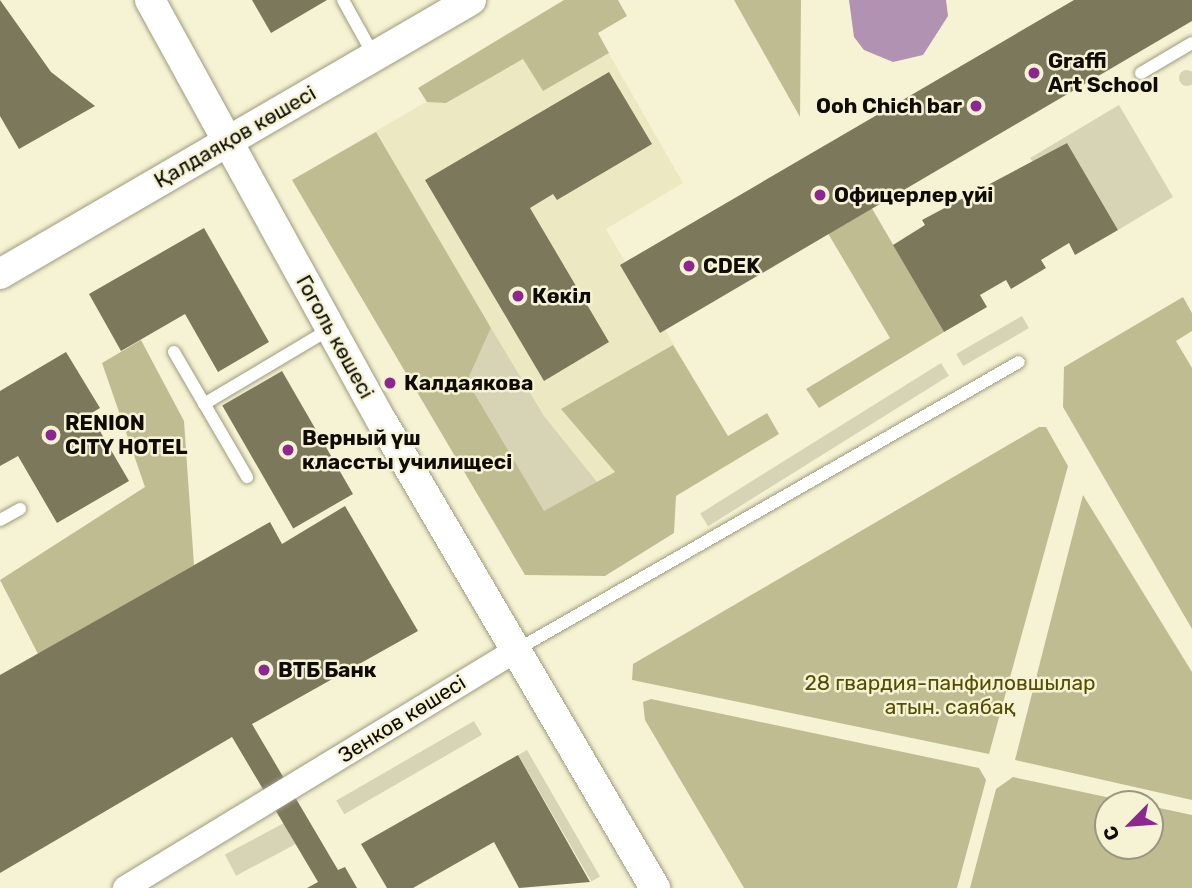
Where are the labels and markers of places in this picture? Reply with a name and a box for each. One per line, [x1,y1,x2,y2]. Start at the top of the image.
place label: Graffi Art School [1048,48,1158,98]
marker: Graffi Art School [1026,65,1042,81]
place label: Ooh Chich bar [816,93,962,119]
marker: Ooh Chich bar [968,98,984,114]
place label: Офицерлер үйі [834,182,993,208]
marker: Офицерлер үйі [812,187,828,203]
place label: CDEK [703,253,760,279]
marker: CDEK [681,258,697,274]
place label: Көкіл [532,283,591,309]
marker: Көкіл [510,288,526,304]
place label: Калдаякова [404,370,533,396]
marker: Калдаякова [382,375,398,391]
place label: RENION CITY HOTEL [65,410,188,460]
place label: Верный үш классты училищесі [302,425,512,475]
marker: RENION CITY HOTEL [43,427,59,443]
marker: Верный үш классты училищесі [280,442,296,458]
place label: ВТБ Банк [278,657,377,683]
marker: ВТБ Банк [256,662,272,678]

